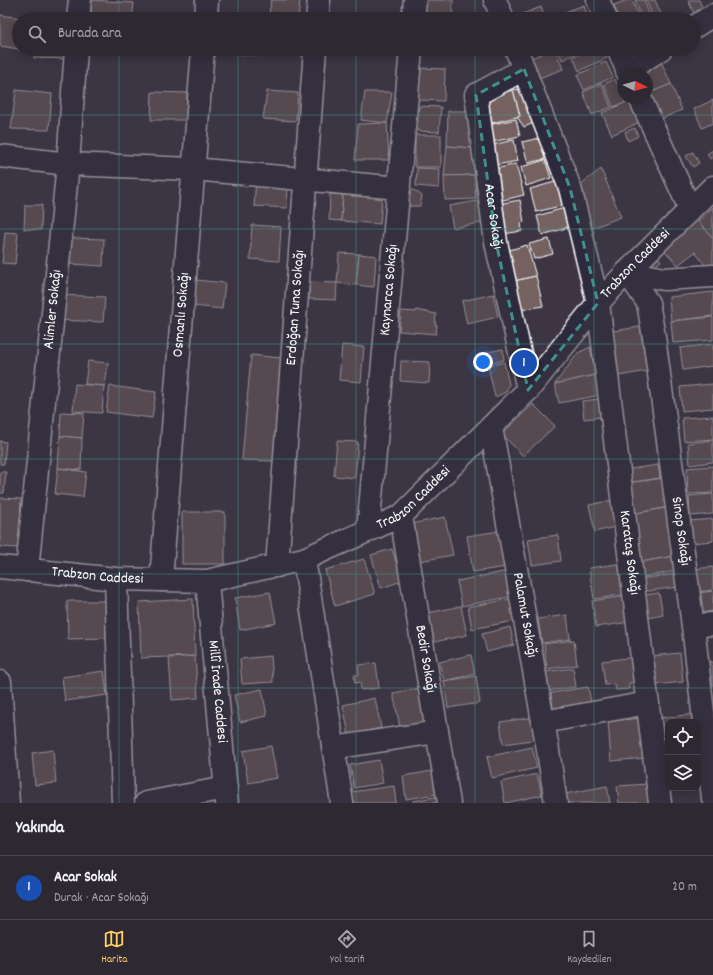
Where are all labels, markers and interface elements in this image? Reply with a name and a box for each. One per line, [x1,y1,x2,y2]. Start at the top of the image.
search box [12,12,701,56]
icon: search [26,23,48,45]
text: Burada ara [58,23,121,45]
north arrow [617,68,653,104]
street label: Acar Sokağı [477,182,508,252]
street label: Trabzon Caddesi [596,223,676,305]
street label: Kaynarca Sokağı [374,243,405,337]
street label: Erdoğan Tuna Sokağı [281,249,311,366]
street label: Alimler Sokağı [38,268,68,350]
street label: Osmanlı Sokağı [168,271,196,358]
pin: 1 [511,348,537,378]
your location [473,352,493,372]
street label: Trabzon Caddesi [373,461,456,536]
street label: Sinop Sokağı [665,496,696,567]
street label: Karataş Sokağı [613,509,645,596]
street label: Trabzon Caddesi [51,561,144,591]
street label: Palamut Sokağı [506,571,543,660]
street label: Bedir Sokağı [408,623,441,695]
street label: Millî İrade Caddesi [201,639,233,744]
map controls [665,719,701,791]
button: locate [665,719,701,755]
button: layers [665,755,701,791]
text: Yakında [16,817,64,841]
text: Acar Sokak [54,867,117,889]
text: 1 [28,878,30,897]
text: 20 m [672,878,697,897]
text: Durak · Acar Sokağı [54,889,149,908]
tab: Harita [101,928,127,968]
tab: Yol tarifi [330,928,365,968]
tab: Kaydedilen [567,928,612,968]

